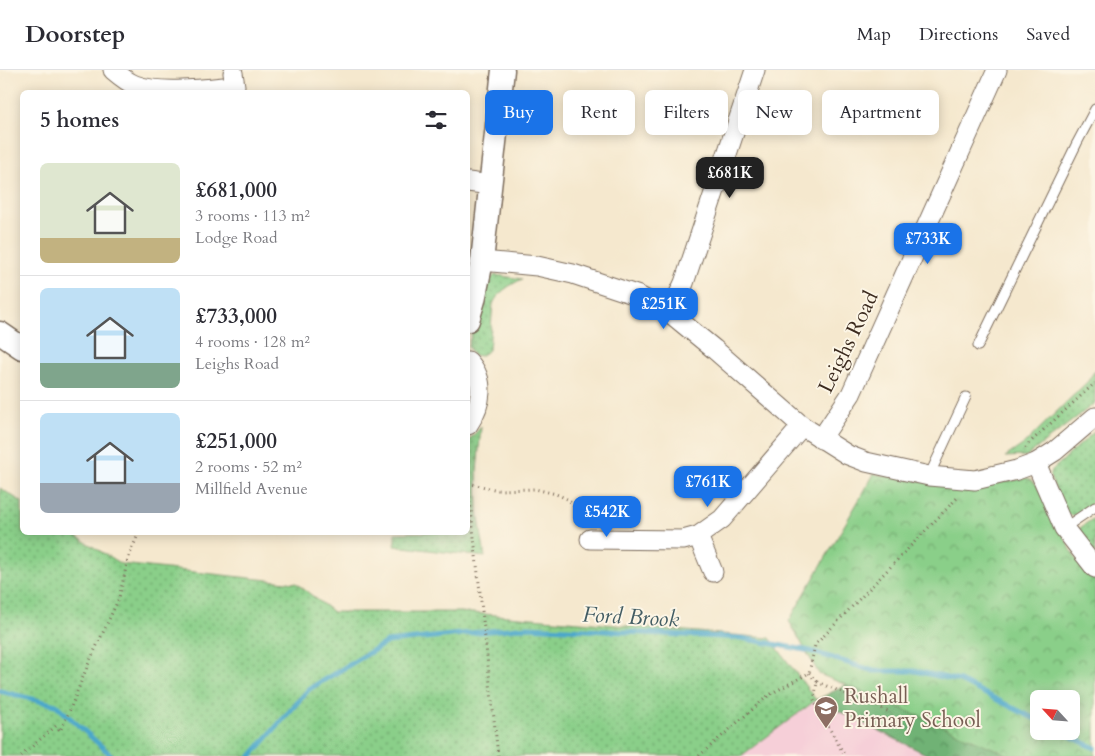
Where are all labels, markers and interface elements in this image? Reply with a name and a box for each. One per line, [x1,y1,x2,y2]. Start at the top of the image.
text: Doorstep [25,18,125,51]
text: Map [857,22,891,47]
text: Directions [919,22,998,47]
text: Saved [1026,22,1070,47]
chip: Buy [485,90,553,135]
chip: Rent [563,90,635,135]
chip: Filters [645,90,728,135]
chip: New [738,90,812,135]
chip: Apartment [822,90,939,135]
text: 5 homes [40,106,119,135]
icon: filters [422,106,450,134]
pin: £681K [695,156,765,199]
text: £681K [707,162,753,184]
text: £681,000 [195,176,277,205]
icon: home [80,183,140,243]
text: 3 rooms · 113 m² [195,205,310,227]
pin: £733K [893,222,963,265]
text: Lodge Road [195,227,278,249]
text: £733K [905,228,951,250]
street label: Leighs Road [811,286,886,398]
pin: £251K [629,288,699,330]
text: £251K [641,293,687,315]
text: £733,000 [195,302,277,331]
icon: home [80,308,140,368]
text: 4 rooms · 128 m² [195,331,310,353]
text: Leighs Road [195,353,279,375]
text: £251,000 [195,427,277,456]
icon: home [80,433,140,493]
text: 2 rooms · 52 m² [195,456,302,478]
pin: £761K [673,466,743,508]
text: £761K [685,471,731,493]
text: Millfield Avenue [195,478,308,500]
pin: £542K [572,496,642,538]
text: £542K [584,501,630,523]
water label: Ford Brook [582,599,680,635]
place label: Rushall Primary School [844,682,981,735]
north arrow [1030,690,1080,740]
map controls [1030,690,1080,740]
school or university icon: Rushall Primary School [813,695,839,729]

